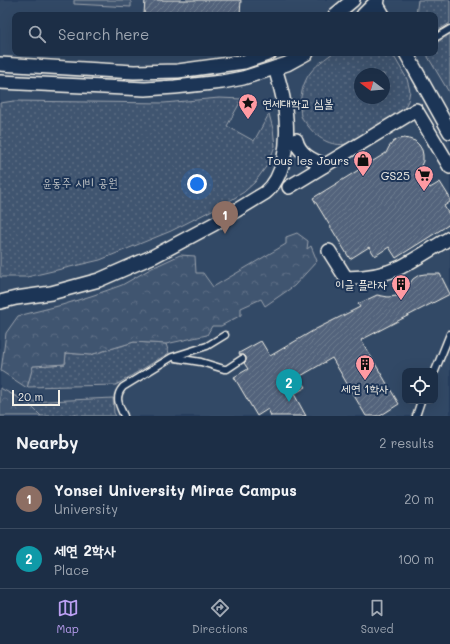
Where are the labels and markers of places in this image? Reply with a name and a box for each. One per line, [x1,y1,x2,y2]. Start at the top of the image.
place icon: 연세대학교 심볼 [237,92,259,120]
place label: 연세대학교 심볼 [262,95,334,111]
shop icon: Tous les Jours [352,149,374,177]
place label: Tous les Jours [267,152,349,168]
supermarket icon: GS25 [413,164,435,192]
place label: GS25 [381,167,410,183]
pin: 1 [212,201,238,234]
building icon: 이글 플라자 [390,273,412,301]
place label: 이글 플라자 [335,276,387,292]
building icon: 세연 1학사 [354,353,376,381]
pin: 2 [276,369,302,402]
place label: 세연 1학사 [341,380,389,396]

